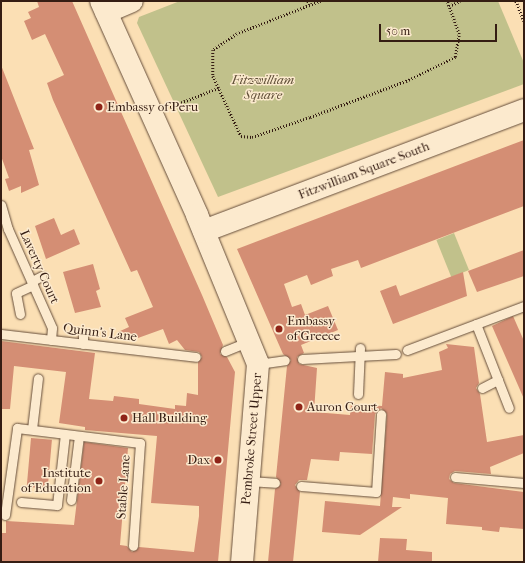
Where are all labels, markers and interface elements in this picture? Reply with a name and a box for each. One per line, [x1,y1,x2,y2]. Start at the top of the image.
scale bar [381,16,499,42]
text: 50 m [386,24,410,38]
park label: Fitzwilliam Square [232,73,294,104]
place label: Embassy of Peru [107,99,198,115]
marker: Embassy of Peru [94,102,104,112]
street label: Fitzwilliam Square South [296,139,432,203]
street label: Laverty Court [16,228,62,306]
place label: Embassy of Greece [287,314,340,345]
street label: Quinn's Lane [62,321,138,345]
marker: Embassy of Greece [274,324,284,334]
street label: Pembroke Street Upper [238,372,266,506]
place label: Auron Court [307,399,378,415]
marker: Auron Court [294,402,304,412]
place label: Hall Building [132,410,207,426]
marker: Hall Building [119,413,129,423]
place label: Dax [187,452,210,468]
street label: Stable Lane [114,454,134,520]
marker: Dax [213,455,223,465]
place label: Institute of Education [21,466,91,497]
marker: Institute of Education [94,476,104,486]

